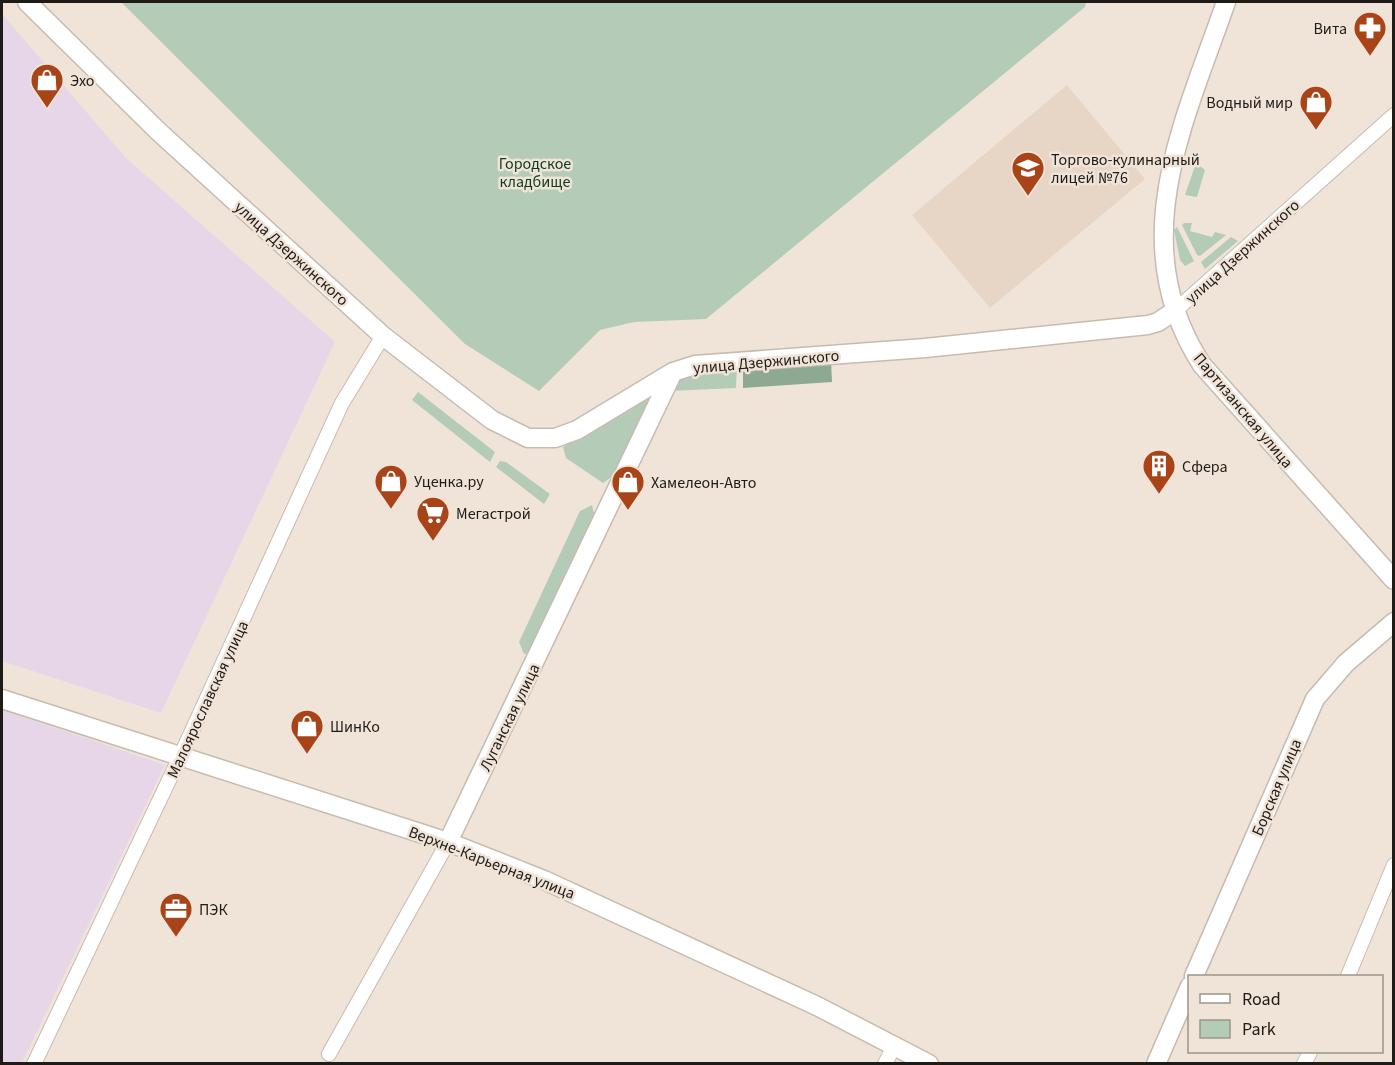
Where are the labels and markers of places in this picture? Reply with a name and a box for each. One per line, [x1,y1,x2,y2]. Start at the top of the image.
pharmacy icon: Вита [1352,10,1388,57]
place label: Вита [1313,18,1347,40]
shop icon: Эхо [29,62,65,109]
place label: Эхо [70,70,94,92]
shop icon: Водный мир [1298,84,1334,131]
place label: Водный мир [1206,92,1293,114]
place label: Торгово-кулинарный лицей №76 [1051,149,1200,189]
school or university icon: Торгово-кулинарный лицей №76 [1010,150,1046,197]
building icon: Сфера [1141,448,1177,495]
place label: Сфера [1182,456,1228,478]
shop icon: Уценка.ру [373,463,409,510]
shop icon: Хамелеон-Авто [610,464,646,511]
place label: Уценка.ру [414,471,484,493]
place label: Хамелеон-Авто [651,472,757,494]
supermarket icon: Мегастрой [415,495,451,542]
place label: Мегастрой [456,503,531,525]
shop icon: ШинКо [289,708,325,755]
place label: ШинКо [330,716,380,738]
office icon: ПЭК [158,891,194,938]
place label: ПЭК [199,899,228,921]

